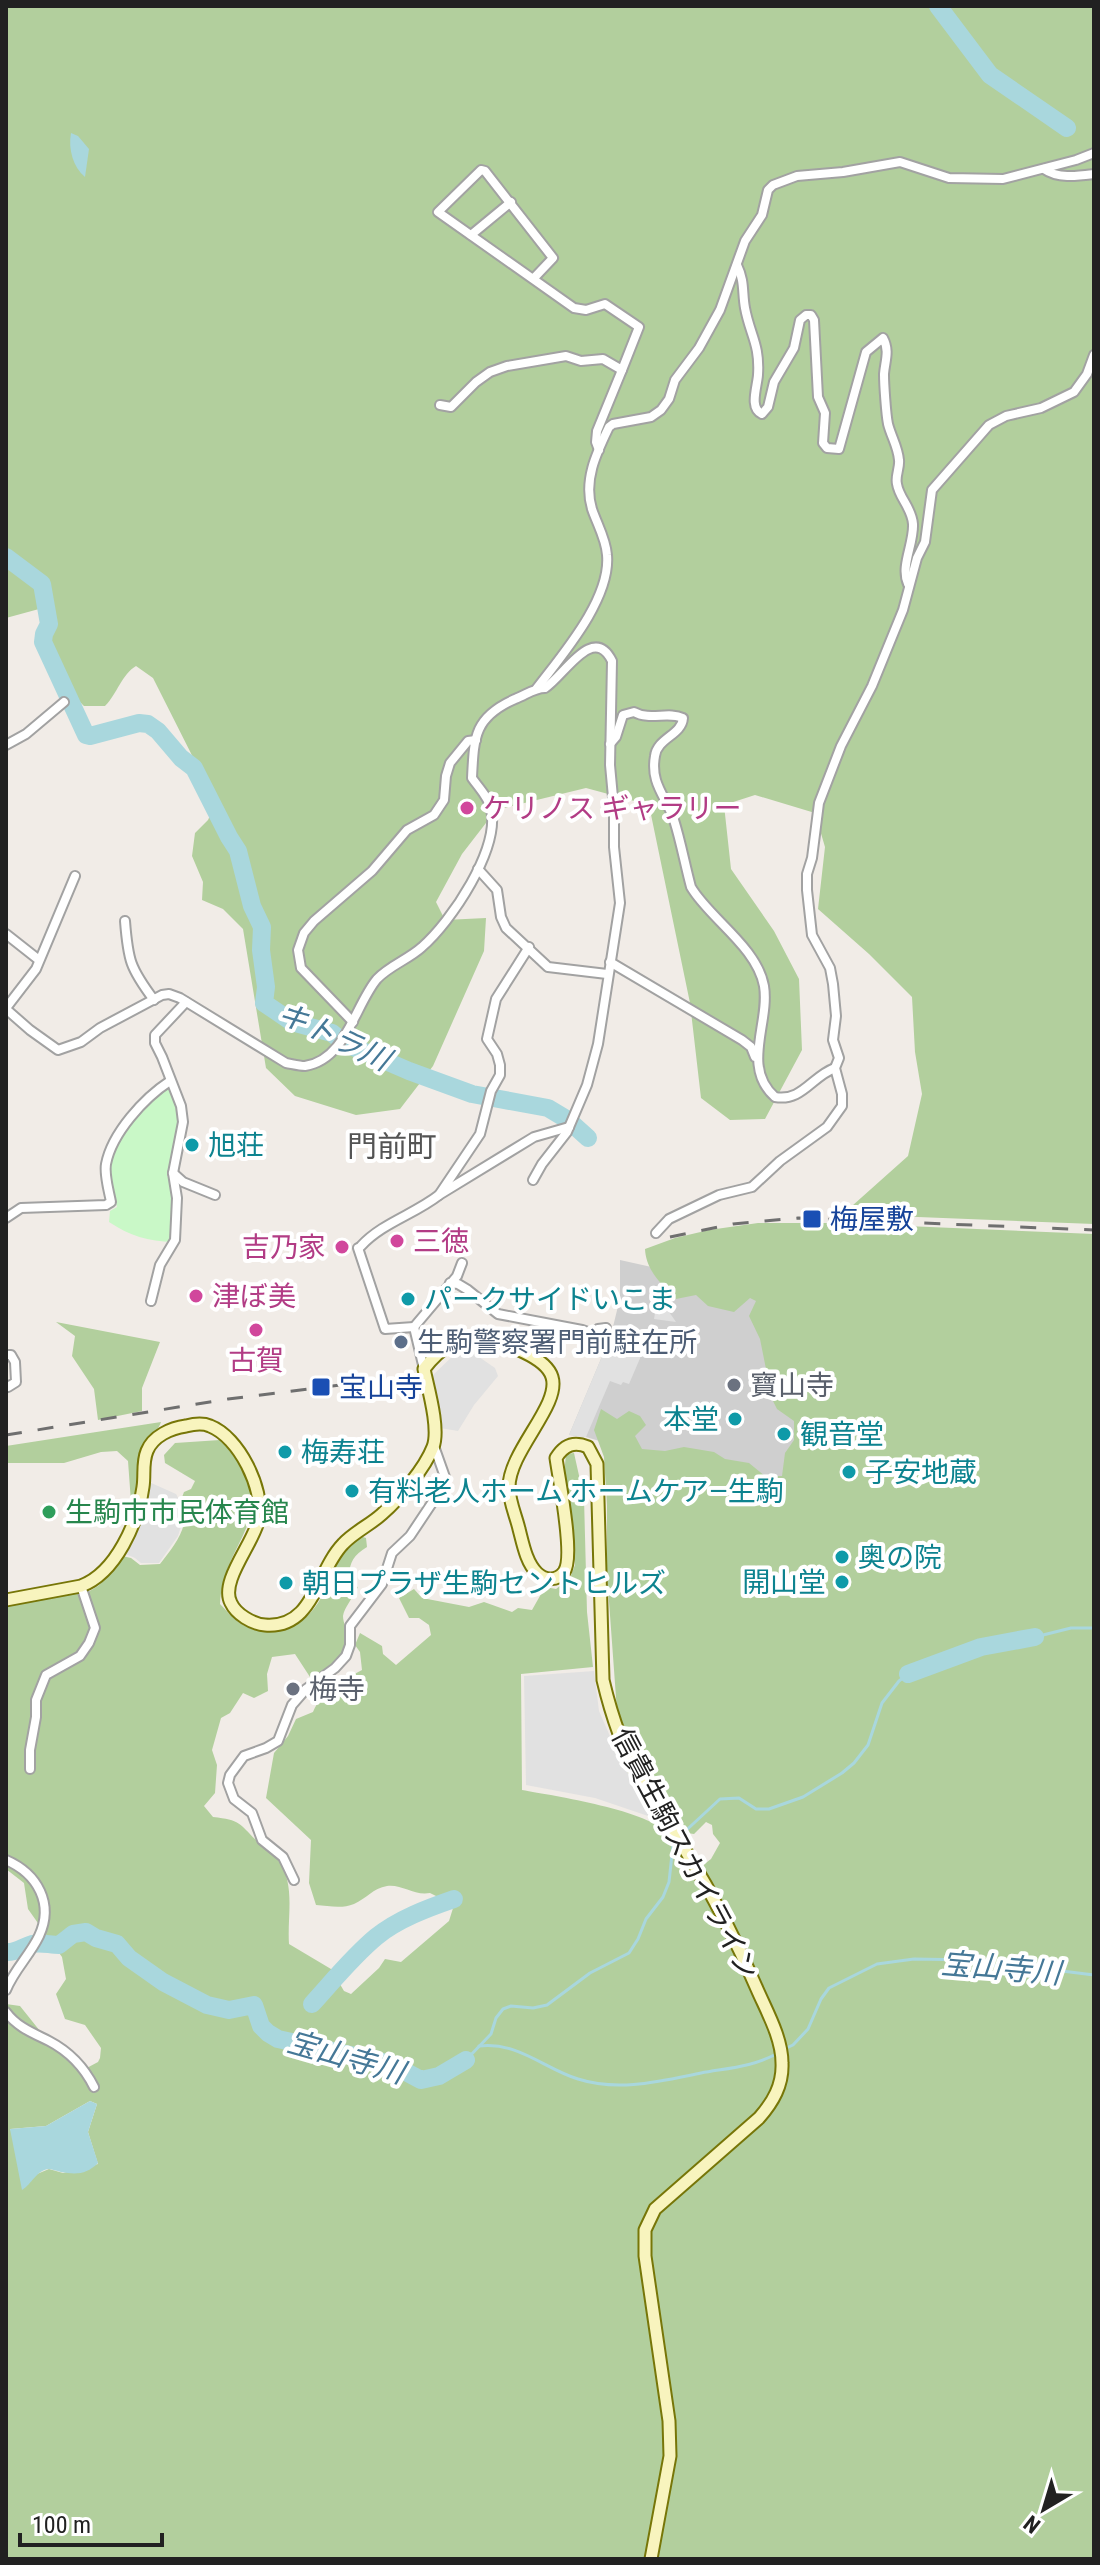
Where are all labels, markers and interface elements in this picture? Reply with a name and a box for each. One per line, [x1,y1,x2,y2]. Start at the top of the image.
place label: ケリノス ギャラリー [483,792,741,825]
marker: ケリノス ギャラリー [458,799,476,817]
water label: キトラ川 [272,995,398,1078]
place label: 旭荘 [208,1129,264,1162]
district label: 門前町 [347,1129,437,1164]
marker: 旭荘 [183,1136,201,1154]
place label: 梅屋敷 [830,1203,914,1236]
marker: 梅屋敷 [801,1208,823,1230]
place label: 三徳 [413,1225,469,1258]
place label: 吉乃家 [242,1231,326,1264]
marker: 三徳 [388,1232,406,1250]
marker: 吉乃家 [333,1238,351,1256]
place label: 津ぼ美 [212,1280,296,1313]
place label: パークサイドいこま [424,1283,676,1316]
marker: 津ぼ美 [187,1287,205,1305]
marker: パークサイドいこま [399,1290,417,1308]
marker: 古賀 [247,1321,265,1339]
place label: 生駒警察署門前駐在所 [417,1326,697,1359]
marker: 生駒警察署門前駐在所 [392,1333,410,1351]
place label: 古賀 [228,1344,284,1377]
place label: 寶山寺 [750,1369,834,1402]
place label: 宝山寺 [339,1371,423,1404]
marker: 宝山寺 [310,1376,332,1398]
marker: 寶山寺 [725,1376,743,1394]
place label: 本堂 [663,1403,719,1436]
marker: 本堂 [726,1410,744,1428]
place label: 観音堂 [800,1418,884,1451]
marker: 観音堂 [775,1425,793,1443]
place label: 梅寿荘 [301,1436,385,1469]
marker: 梅寿荘 [276,1443,294,1461]
place label: 子安地蔵 [865,1456,977,1489]
marker: 子安地蔵 [840,1463,858,1481]
place label: 有料老人ホーム ホームケア―生駒 [368,1475,784,1508]
marker: 有料老人ホーム ホームケア―生駒 [343,1482,361,1500]
place label: 生駒市市民体育館 [65,1496,289,1529]
marker: 生駒市市民体育館 [40,1503,58,1521]
place label: 奥の院 [858,1541,942,1574]
marker: 奥の院 [833,1548,851,1566]
place label: 開山堂 [742,1566,826,1599]
place label: 朝日プラザ生駒セントヒルズ [302,1567,666,1600]
marker: 開山堂 [833,1573,851,1591]
marker: 朝日プラザ生駒セントヒルズ [277,1574,295,1592]
place label: 梅寺 [309,1673,365,1706]
marker: 梅寺 [284,1680,302,1698]
street label: 信貴生駒スカイライン [605,1723,765,1985]
water label: 宝山寺川 [940,1945,1065,1991]
water label: 宝山寺川 [284,2024,411,2091]
north arrow [1004,2469,1084,2549]
scale bar [20,2497,162,2547]
text: N [1019,2510,1045,2538]
text: 100 m [32,2511,91,2539]

